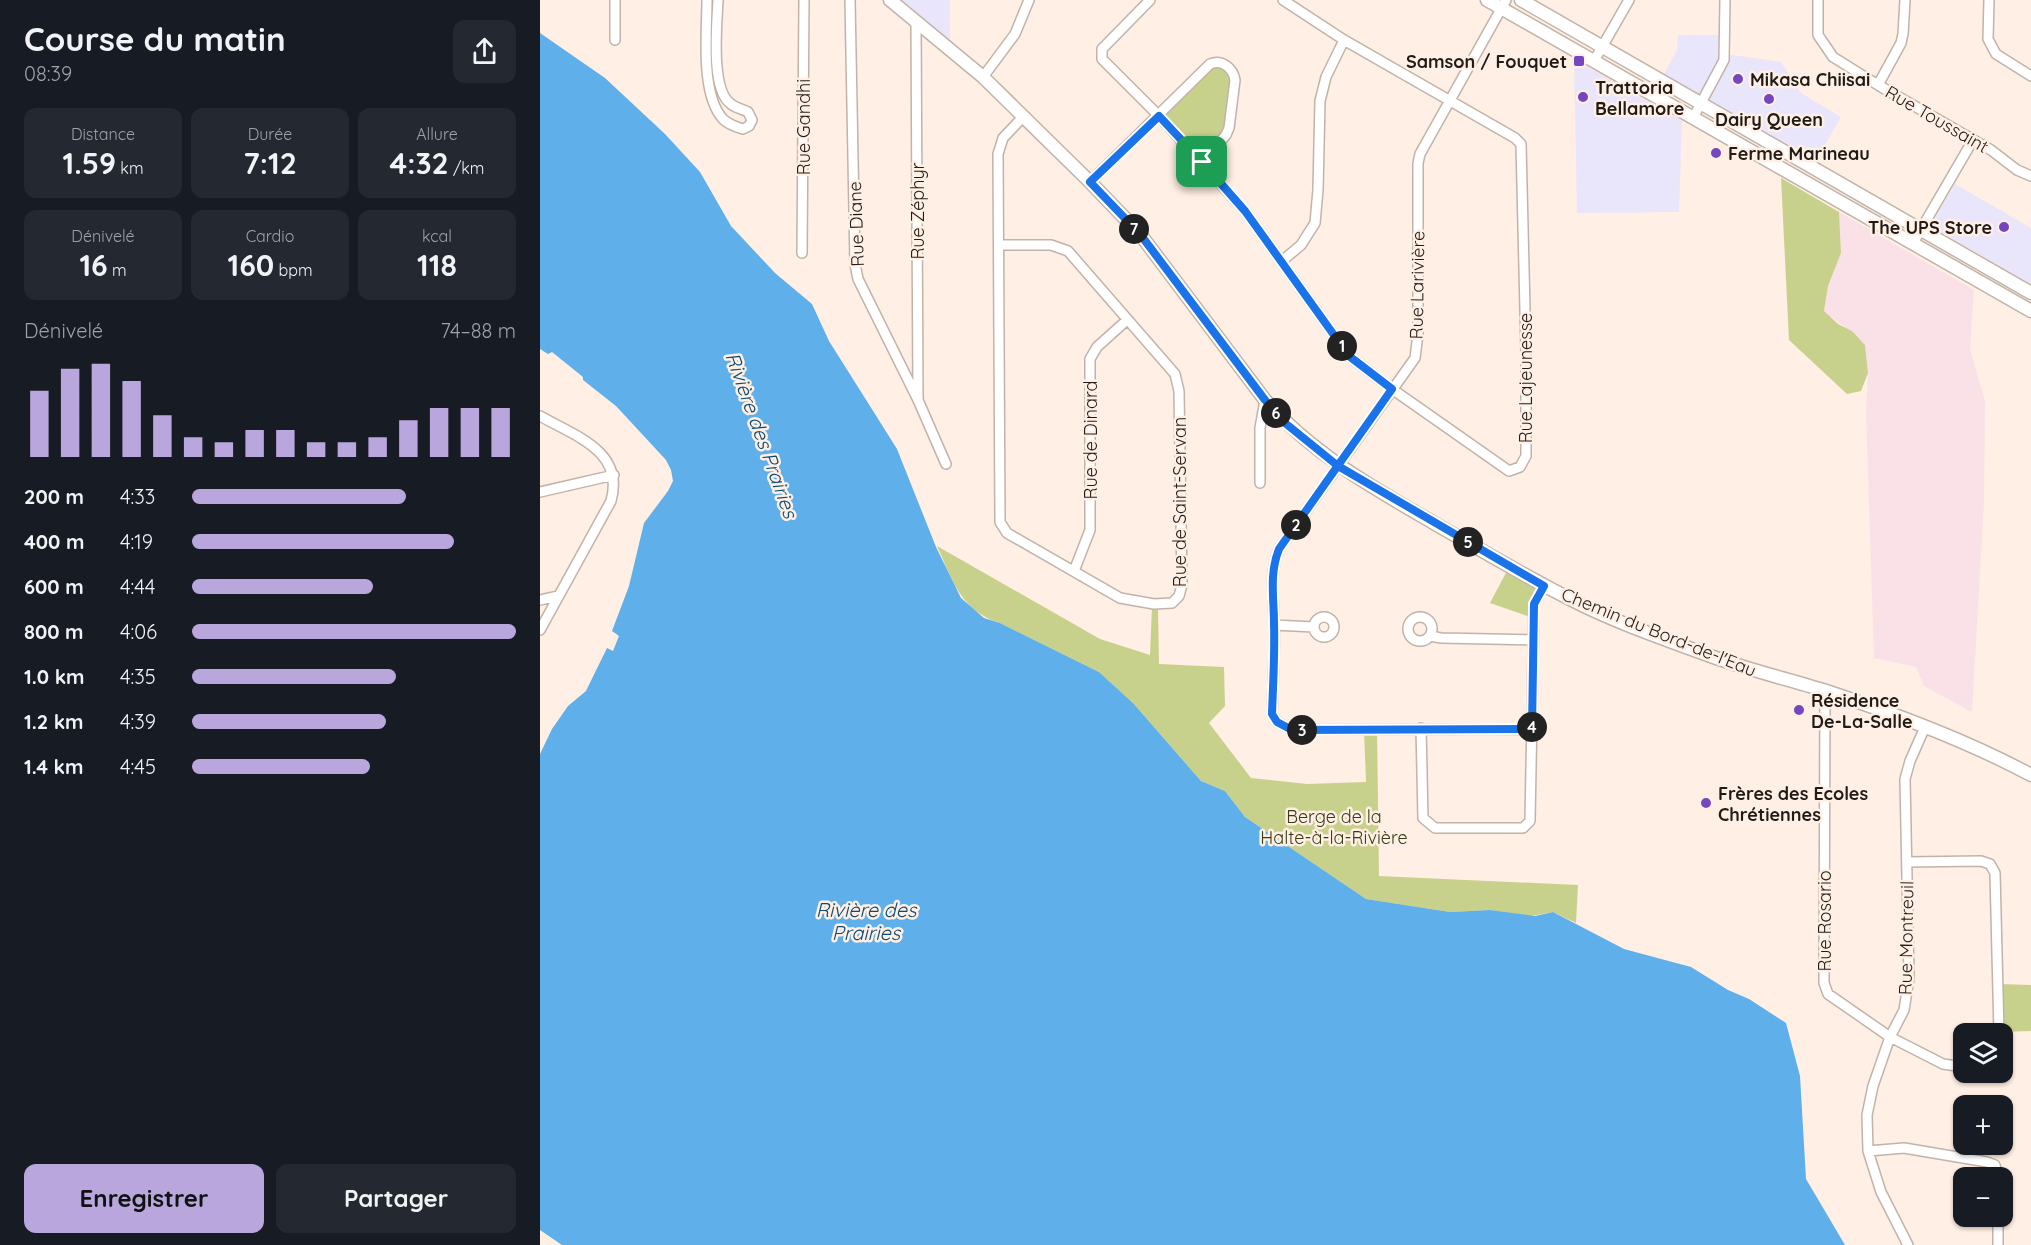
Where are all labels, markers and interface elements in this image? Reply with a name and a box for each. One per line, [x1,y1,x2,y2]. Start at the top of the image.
text: Course du matin [24,18,286,59]
button: share [453,20,516,83]
place label: Samson / Fouquet [1406,50,1567,73]
marker: Samson / Fouquet [1572,54,1586,68]
text: 08:39 [24,61,72,86]
place label: Mikasa Chiisai [1750,68,1870,91]
marker: Mikasa Chiisai [1731,72,1745,86]
place label: Trattoria Bellamore [1595,76,1684,120]
street label: Rue Gandhi [792,79,815,175]
street label: Rue Toussaint [1881,80,1993,158]
marker: Trattoria Bellamore [1576,90,1590,104]
marker: Dairy Queen [1762,92,1776,106]
place label: Dairy Queen [1715,108,1823,131]
text: Distance [71,124,135,144]
text: Durée [248,124,292,144]
text: Allure [416,124,458,144]
pin [1176,136,1227,187]
place label: Ferme Marineau [1728,142,1870,165]
text: 1.59 [63,144,116,182]
text: 7:12 [243,144,297,182]
text: 4:32 [390,144,449,182]
icon: arrive [1185,145,1218,178]
marker: Ferme Marineau [1709,146,1723,160]
text: km [116,158,144,178]
text: /km [449,158,484,178]
street label: Rue Zéphyr [906,162,929,260]
street label: Rue Diane [843,181,869,267]
pin: 7 [1119,214,1149,244]
place label: The UPS Store [1868,216,1992,239]
text: 7 [1130,219,1138,239]
marker: The UPS Store [1997,220,2011,234]
text: Dénivelé [71,226,135,246]
text: Cardio [246,226,294,246]
text: kcal [422,226,452,246]
street label: Rue Larivière [1405,230,1429,340]
text: 16 [79,246,108,284]
text: 160 [227,246,274,284]
text: 118 [417,246,457,284]
text: m [108,260,127,280]
text: bpm [274,260,313,280]
street label: Rue Lajeunesse [1514,313,1537,443]
text: Dénivelé [24,318,103,343]
text: 74–88 m [441,318,516,343]
pin: 1 [1327,331,1357,361]
text: 1 [1339,336,1345,356]
water label: Rivière des Prairies [720,349,804,523]
street label: Rue de Dinard [1079,381,1102,499]
pin: 6 [1261,398,1291,428]
text: 6 [1272,403,1280,423]
street label: Rue de Saint-Servan [1168,417,1191,587]
text: 200 m [24,484,84,509]
text: 4:33 [120,484,155,509]
pin: 2 [1281,510,1311,540]
text: 2 [1291,515,1301,535]
pin: 5 [1453,527,1483,557]
text: 400 m [24,529,84,554]
text: 4:19 [120,529,153,554]
text: 5 [1463,532,1473,552]
text: 600 m [24,574,84,599]
text: 4:44 [120,574,155,599]
street label: Chemin du Bord-de-l'Eau [1558,582,1760,682]
text: 800 m [24,619,84,644]
text: 4:06 [120,619,157,644]
text: 1.0 km [24,664,84,689]
text: 4:35 [120,664,156,689]
place label: Résidence De-La-Salle [1811,689,1913,733]
marker: Résidence De-La-Salle [1792,703,1806,717]
text: 1.2 km [24,709,84,734]
text: 4:39 [120,709,156,734]
pin: 4 [1517,712,1547,742]
pin: 3 [1287,715,1317,745]
text: 4 [1527,717,1537,737]
text: 3 [1298,720,1306,740]
text: 1.4 km [24,754,83,779]
text: 4:45 [120,754,156,779]
place label: Frères des Ecoles Chrétiennes [1718,782,1868,826]
marker: Frères des Ecoles Chrétiennes [1699,796,1713,810]
park label: Berge de la Halte-à-la-Rivière [1260,805,1408,849]
street label: Rue Rosario [1813,870,1836,972]
street label: Rue Montreuil [1894,881,1918,995]
water label: Rivière des Prairies [816,897,918,945]
map controls [1953,1023,2013,1227]
button: layers [1953,1023,2013,1083]
button: + [1953,1095,2013,1155]
button: Enregistrer [24,1164,264,1233]
button: Partager [276,1164,516,1233]
button: − [1953,1167,2013,1227]

